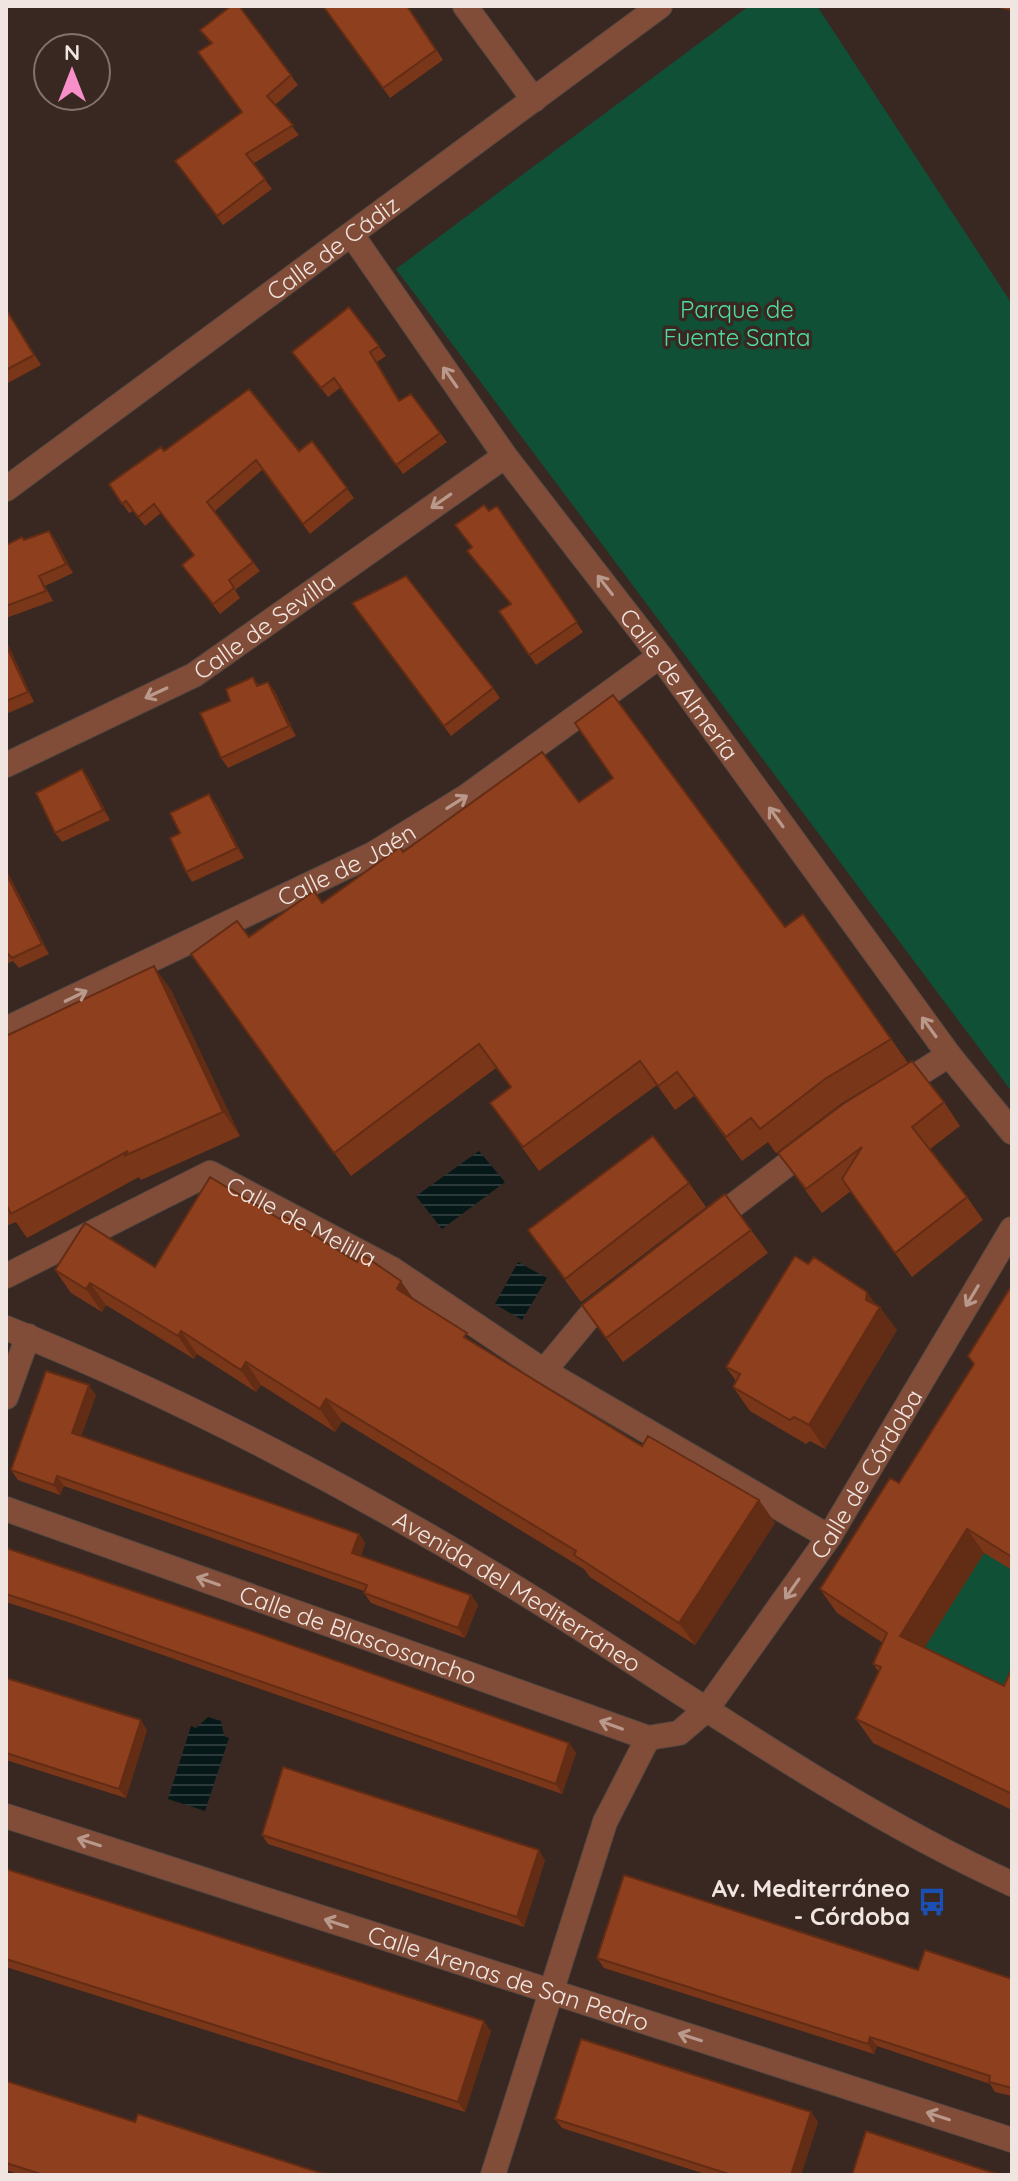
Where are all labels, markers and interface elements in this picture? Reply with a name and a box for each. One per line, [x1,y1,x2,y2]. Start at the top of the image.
north arrow [32,32,112,112]
text: N [64,38,80,66]
street label: Calle de Cádiz [260,189,405,307]
park label: Parque de Fuente Santa [663,294,811,352]
one-way arrow [442,366,458,388]
one-way arrow [430,493,452,509]
street label: Calle de Sevilla [187,566,341,686]
one-way arrow [596,575,614,596]
street label: Calle de Almería [614,602,745,766]
one-way arrow [145,686,169,701]
one-way arrow [446,793,468,810]
one-way arrow [768,806,784,828]
street label: Calle de Jaén [272,816,421,912]
one-way arrow [64,988,88,1003]
one-way arrow [921,1017,937,1039]
street label: Calle de Melilla [221,1169,382,1273]
one-way arrow [964,1284,980,1307]
street label: Calle de Córdoba [803,1383,929,1565]
street label: Avenida del Mediterráneo [388,1504,647,1678]
one-way arrow [196,1572,221,1587]
one-way arrow [784,1577,800,1599]
street label: Calle de Blascosancho [235,1579,481,1691]
one-way arrow [600,1717,624,1731]
one-way arrow [76,1834,101,1849]
place label: Av. Mediterráneo - Córdoba [712,1873,910,1931]
bus stop icon: Av. Mediterráneo - Córdoba [917,1887,947,1917]
one-way arrow [324,1914,349,1929]
street label: Calle Arenas de San Pedro [364,1919,653,2037]
one-way arrow [678,2029,703,2043]
one-way arrow [925,2108,951,2123]

